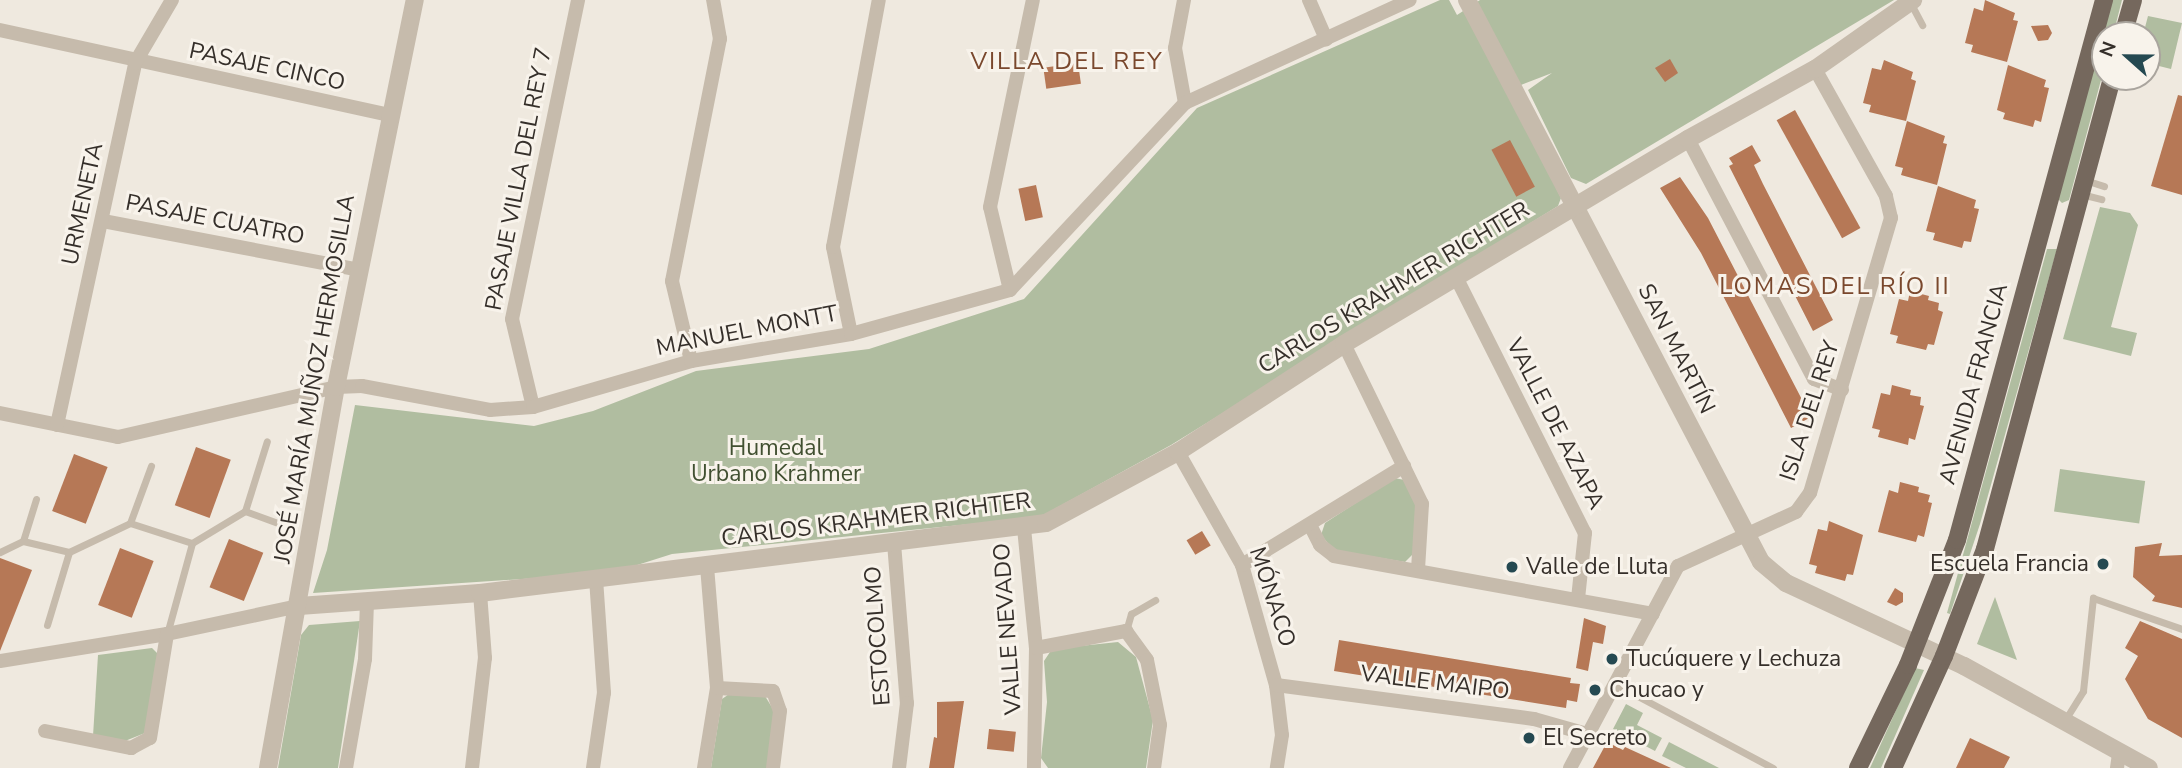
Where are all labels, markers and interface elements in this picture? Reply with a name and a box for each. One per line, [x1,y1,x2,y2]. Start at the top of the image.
north arrow [2091,21,2161,91]
street label: PASAJE CINCO [187,37,347,97]
text: N [2094,38,2123,60]
street label: PASAJE VILLA DEL REY 7 [480,45,558,313]
district label: VILLA DEL REY [972,48,1162,76]
street label: URMENETA [57,140,109,268]
street label: PASAJE CUATRO [123,189,307,251]
street label: JOSÉ MARÍA MUÑOZ HERMOSILLA [269,192,361,566]
street label: CARLOS KRAHMER RICHTER [1253,196,1535,380]
district label: LOMAS DEL RÍO II [1721,273,1949,301]
street label: SAN MARTÍN [1631,280,1721,418]
street label: AVENIDA FRANCIA [1934,281,2014,487]
street label: MANUEL MONTT [654,300,840,362]
street label: VALLE DE AZAPA [1500,334,1610,514]
street label: ISLA DEL REY [1774,337,1846,485]
park label: Humedal Urbano Krahmer [691,434,861,488]
street label: CARLOS KRAHMER RICHTER [720,487,1032,553]
street label: VALLE NEVADO [988,542,1028,716]
street label: MÓNACO [1243,544,1301,650]
place label: Escuela Francia [1930,550,2089,578]
place label: Valle de Lluta [1526,553,1668,581]
marker: Escuela Francia [2095,556,2111,572]
marker: Valle de Lluta [1504,559,1520,575]
street label: ESTOCOLMO [859,565,897,707]
place label: Tucúquere y Lechuza [1626,645,1841,673]
marker: Tucúquere y Lechuza [1604,651,1620,667]
street label: VALLE MAIPO [1359,660,1511,706]
place label: Chucao y [1609,676,1704,704]
marker: Chucao y [1587,682,1603,698]
place label: El Secreto [1543,724,1647,752]
marker: El Secreto [1521,730,1537,746]

